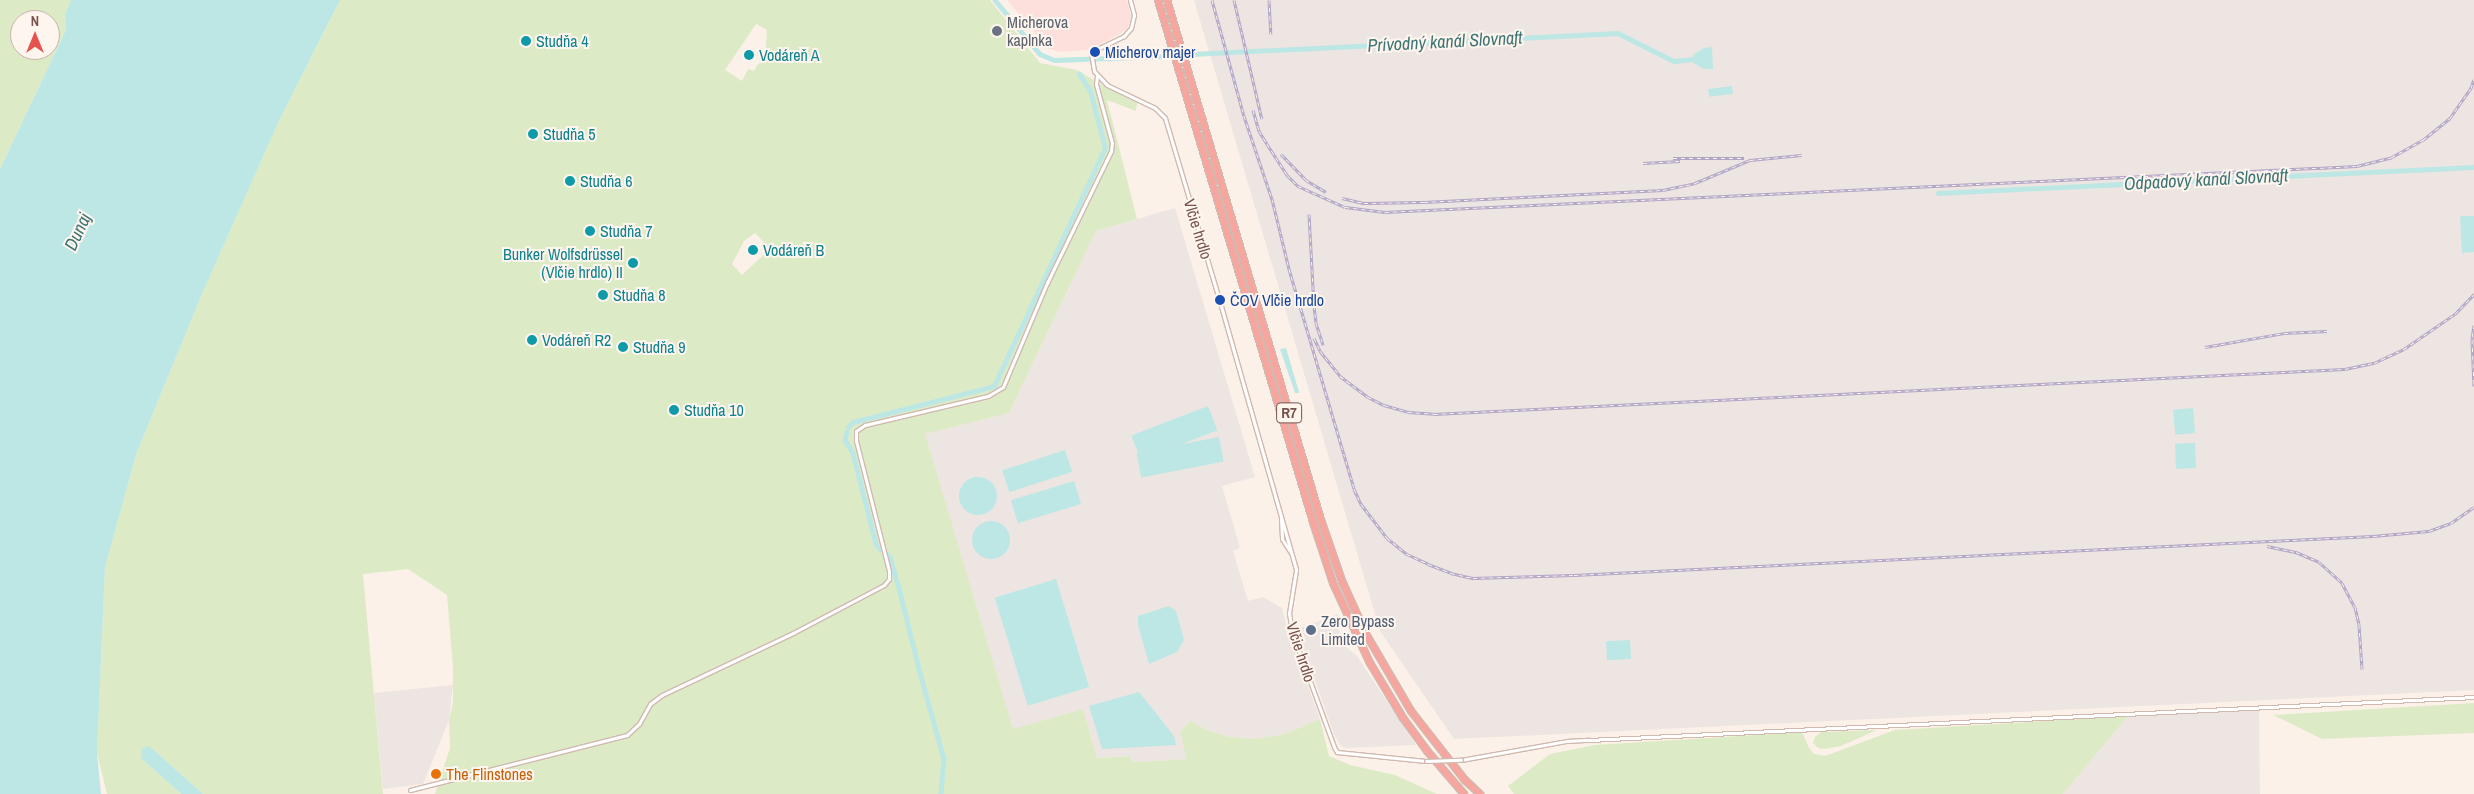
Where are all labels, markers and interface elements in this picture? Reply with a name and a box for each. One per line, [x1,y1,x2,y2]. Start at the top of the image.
north arrow [10,10,60,60]
text: N [31,12,39,30]
place label: Micherova kaplnka [1007,12,1068,50]
marker: Micherova kaplnka [991,25,1003,37]
water label: Prívodný kanál Slovnaft [1367,27,1523,57]
place label: Studňa 4 [536,31,589,51]
marker: Studňa 4 [520,35,532,47]
place label: Micherov majer [1105,42,1195,62]
place label: Vodáreň A [759,45,820,65]
marker: Micherov majer [1089,46,1101,58]
marker: Vodáreň A [743,49,755,61]
place label: Studňa 5 [543,124,596,144]
marker: Studňa 5 [527,128,539,140]
water label: Odpadový kanál Slovnaft [2123,165,2289,195]
place label: Studňa 6 [580,171,633,191]
marker: Studňa 6 [564,175,576,187]
street label: Vlčie hrdlo [1180,197,1216,261]
water label: Dunaj [60,210,96,254]
place label: Studňa 7 [600,221,653,241]
marker: Studňa 7 [584,225,596,237]
place label: Vodáreň B [763,240,824,260]
place label: Bunker Wolfsdrüssel (Vlčie hrdlo) II [503,244,623,282]
marker: Vodáreň B [747,244,759,256]
marker: Bunker Wolfsdrüssel (Vlčie hrdlo) II [627,257,639,269]
place label: Studňa 8 [613,285,666,305]
marker: Studňa 8 [597,289,609,301]
place label: ČOV Vlčie hrdlo [1230,290,1324,310]
marker: ČOV Vlčie hrdlo [1214,294,1226,306]
place label: Vodáreň R2 [542,330,611,350]
marker: Vodáreň R2 [526,334,538,346]
place label: Studňa 9 [633,337,686,357]
marker: Studňa 9 [617,341,629,353]
place label: Studňa 10 [684,400,744,420]
road number: R7 [1275,400,1303,426]
marker: Studňa 10 [668,404,680,416]
place label: Zero Bypass Limited [1321,611,1395,649]
street label: Vlčie hrdlo [1282,620,1320,684]
marker: Zero Bypass Limited [1305,624,1317,636]
place label: The Flinstones [446,764,533,784]
marker: The Flinstones [430,768,442,780]

